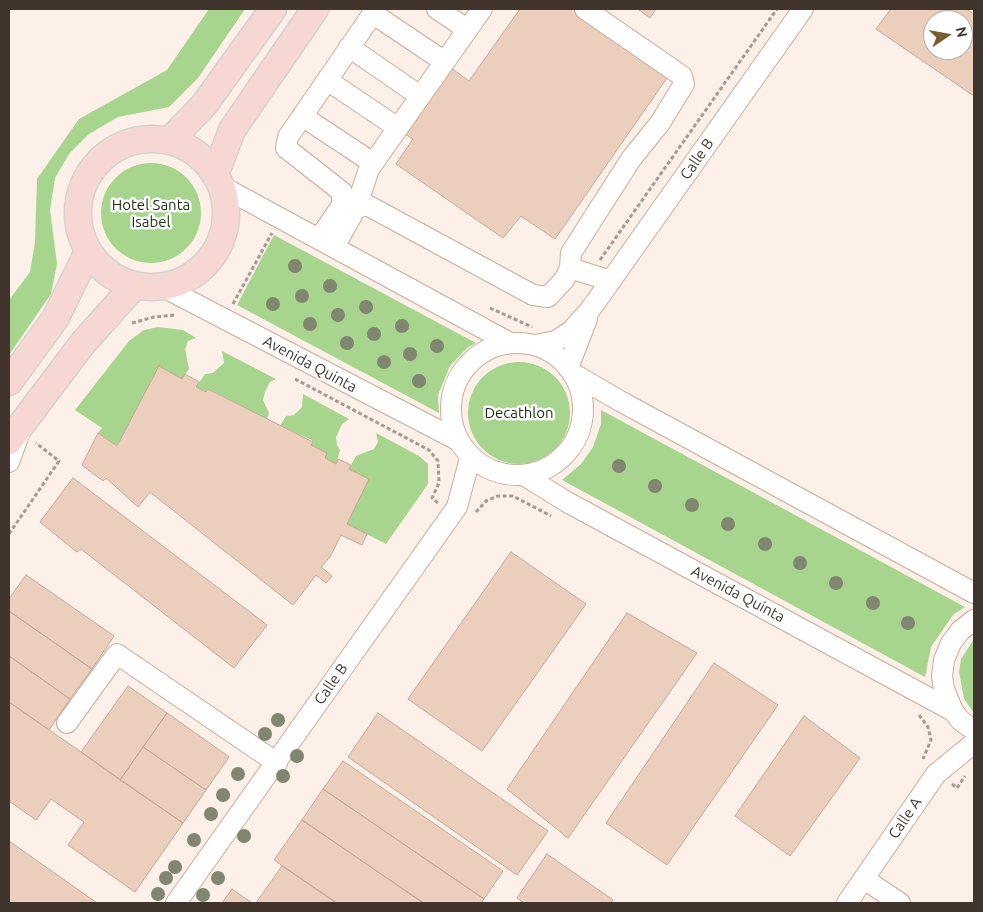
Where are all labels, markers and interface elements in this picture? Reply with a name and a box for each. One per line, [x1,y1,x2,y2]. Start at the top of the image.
north arrow [923,10,973,60]
text: N [953,25,971,39]
street label: Calle B [676,135,718,183]
park label: Hotel Santa Isabel [112,196,190,231]
street label: Avenida Quinta [260,332,360,396]
park label: Decathlon [484,404,554,422]
street label: Avenida Quinta [688,562,788,626]
street label: Calle B [310,660,352,708]
street label: Calle A [885,794,925,842]

